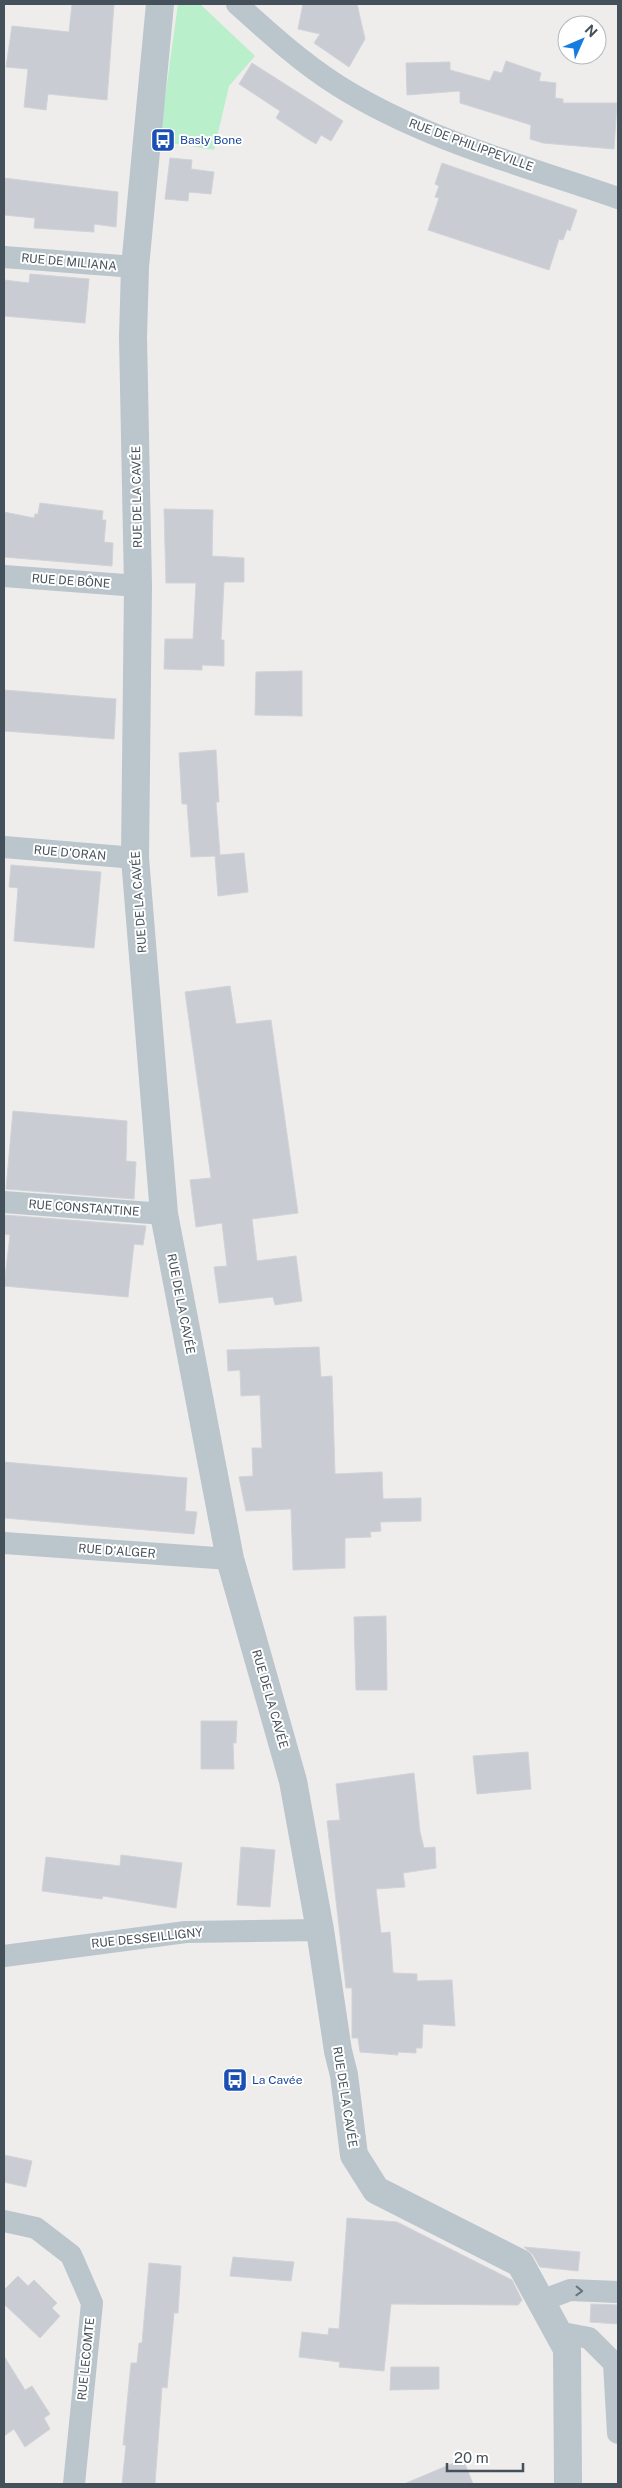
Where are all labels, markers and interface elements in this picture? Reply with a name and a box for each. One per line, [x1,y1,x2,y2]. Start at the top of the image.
north arrow [557,15,607,65]
text: N [582,21,601,40]
street label: RUE DE PHILIPPEVILLE [407,116,535,174]
bus stop icon: Basly Bone [150,127,176,153]
place label: Basly Bone [180,133,242,147]
street label: RUE DE MILIANA [21,251,118,273]
street label: RUE DE LA CAVÉE [129,446,145,548]
street label: RUE DE BÔNE [31,571,111,591]
street label: RUE D'ORAN [33,843,107,863]
street label: RUE DE LA CAVÉE [128,851,150,953]
street label: RUE CONSTANTINE [28,1197,140,1219]
street label: RUE DE LA CAVÉE [164,1253,198,1355]
street label: RUE D'ALGER [78,1541,156,1561]
street label: RUE DE LA CAVÉE [249,1648,291,1750]
street label: RUE DESSEILLIGNY [91,1925,204,1951]
street label: RUE DE LA CAVÉE [330,2045,360,2149]
bus stop icon: La Cavée [222,2067,248,2093]
place label: La Cavée [252,2073,303,2087]
one-way arrow [575,2285,583,2296]
street label: RUE LECOMTE [75,2317,97,2401]
scale bar [447,2440,523,2472]
text: 20 m [454,2449,489,2466]

